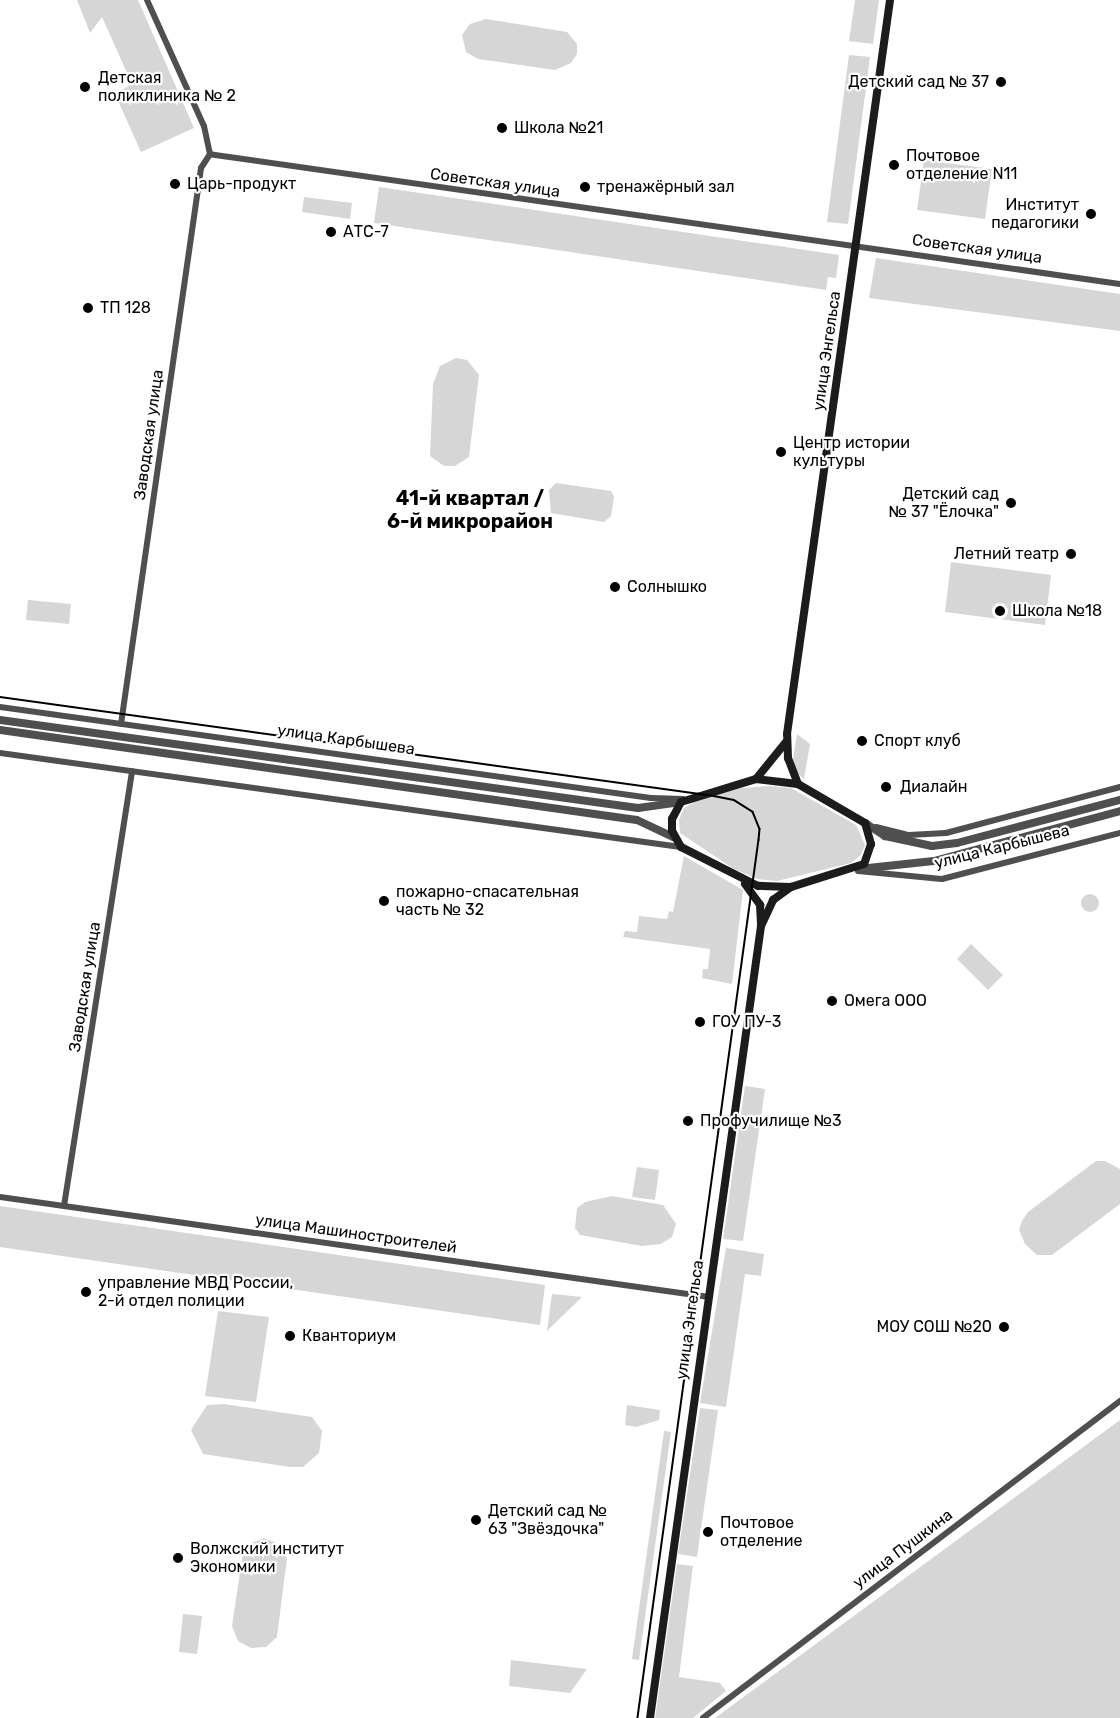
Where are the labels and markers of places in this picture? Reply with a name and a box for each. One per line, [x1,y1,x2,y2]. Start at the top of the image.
place label: Детская поликлиника № 2 [98,68,236,106]
place label: Детский сад № 37 [848,72,989,92]
marker: Детский сад № 37 [994,75,1008,89]
marker: Детская поликлиника № 2 [76,78,94,96]
place label: Школа №21 [514,118,603,138]
marker: Школа №21 [495,121,509,135]
place label: Почтовое отделение N11 [906,146,1017,184]
marker: Почтовое отделение N11 [887,158,901,172]
place label: Царь-продукт [187,174,296,194]
marker: Царь-продукт [168,177,182,191]
place label: тренажёрный зал [597,177,735,197]
marker: тренажёрный зал [578,180,592,194]
place label: Институт педагогики [991,195,1079,233]
marker: Институт педагогики [1084,207,1098,221]
place label: АТС-7 [343,222,389,242]
marker: АТС-7 [324,225,338,239]
place label: ТП 128 [100,298,151,318]
marker: ТП 128 [81,301,95,315]
place label: Центр истории культуры [793,433,910,471]
marker: Центр истории культуры [774,445,788,459]
place label: Детский сад № 37 "Ёлочка" [888,484,999,522]
marker: Детский сад № 37 "Ёлочка" [1004,496,1018,510]
place label: Летний театр [954,544,1059,564]
marker: Летний театр [1064,547,1078,561]
place label: Солнышко [627,577,707,597]
marker: Солнышко [608,580,622,594]
place label: Школа №18 [1012,601,1102,621]
marker: Школа №18 [993,604,1007,618]
place label: Спорт клуб [874,731,961,751]
marker: Спорт клуб [855,734,869,748]
place label: Диалайн [900,777,968,797]
marker: Диалайн [877,778,895,796]
place label: пожарно-спасательная часть № 32 [396,882,579,920]
marker: пожарно-спасательная часть № 32 [377,894,391,908]
place label: Омега ООО [844,991,927,1011]
marker: Омега ООО [825,994,839,1008]
place label: ГОУ ПУ-3 [712,1012,781,1032]
marker: ГОУ ПУ-3 [693,1015,707,1029]
place label: Профучилище №3 [700,1111,842,1131]
marker: Профучилище №3 [681,1114,695,1128]
place label: управление МВД России, 2-й отдел полиции [98,1273,293,1311]
marker: управление МВД России, 2-й отдел полиции [79,1285,93,1299]
place label: МОУ СОШ №20 [876,1317,992,1337]
marker: МОУ СОШ №20 [997,1320,1011,1334]
place label: Кванториум [302,1326,396,1346]
marker: Кванториум [283,1329,297,1343]
place label: Детский сад № 63 "Звёздочка" [488,1501,607,1539]
marker: Детский сад № 63 "Звёздочка" [469,1513,483,1527]
place label: Почтовое отделение [720,1513,803,1551]
marker: Почтовое отделение [701,1525,715,1539]
place label: Волжский институт Экономики [190,1539,344,1577]
marker: Волжский институт Экономики [171,1551,185,1565]

